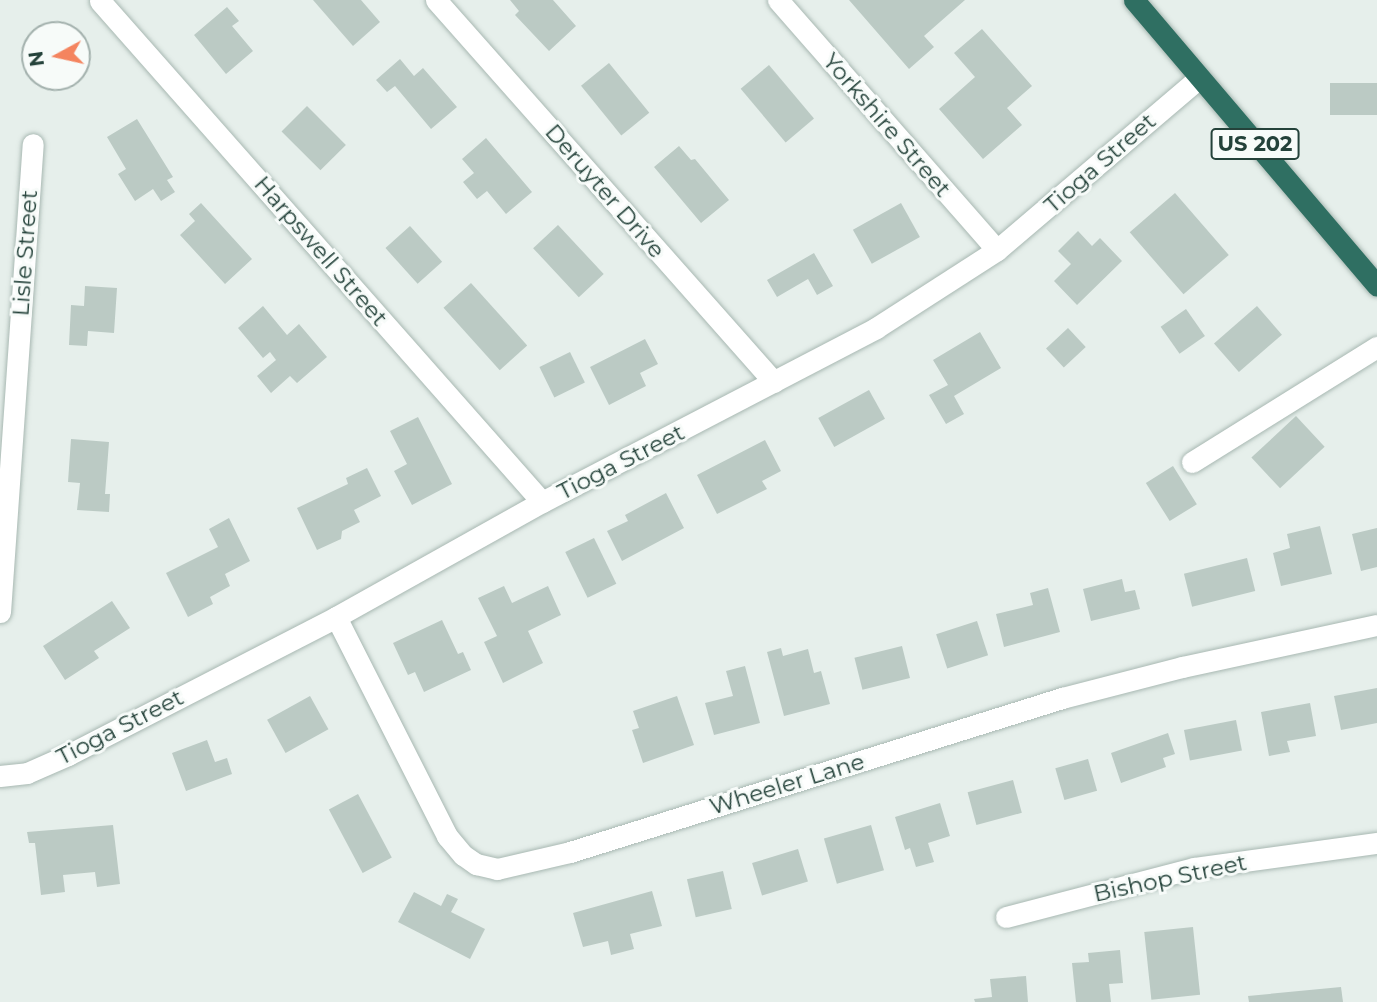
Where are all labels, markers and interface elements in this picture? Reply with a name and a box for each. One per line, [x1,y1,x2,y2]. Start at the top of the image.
north arrow [21,21,91,91]
street label: Yorkshire Street [817,47,957,203]
text: N [24,50,49,68]
street label: Tioga Street [1039,107,1161,219]
street label: Deruyter Drive [539,118,671,264]
road number: US 202 [1210,127,1300,162]
street label: Harpswell Street [248,170,394,332]
street label: Lisle Street [7,189,43,317]
street label: Tioga Street [553,418,689,506]
street label: Tioga Street [52,683,188,771]
street label: Wheeler Lane [706,747,868,821]
street label: Bishop Street [1091,848,1249,908]

